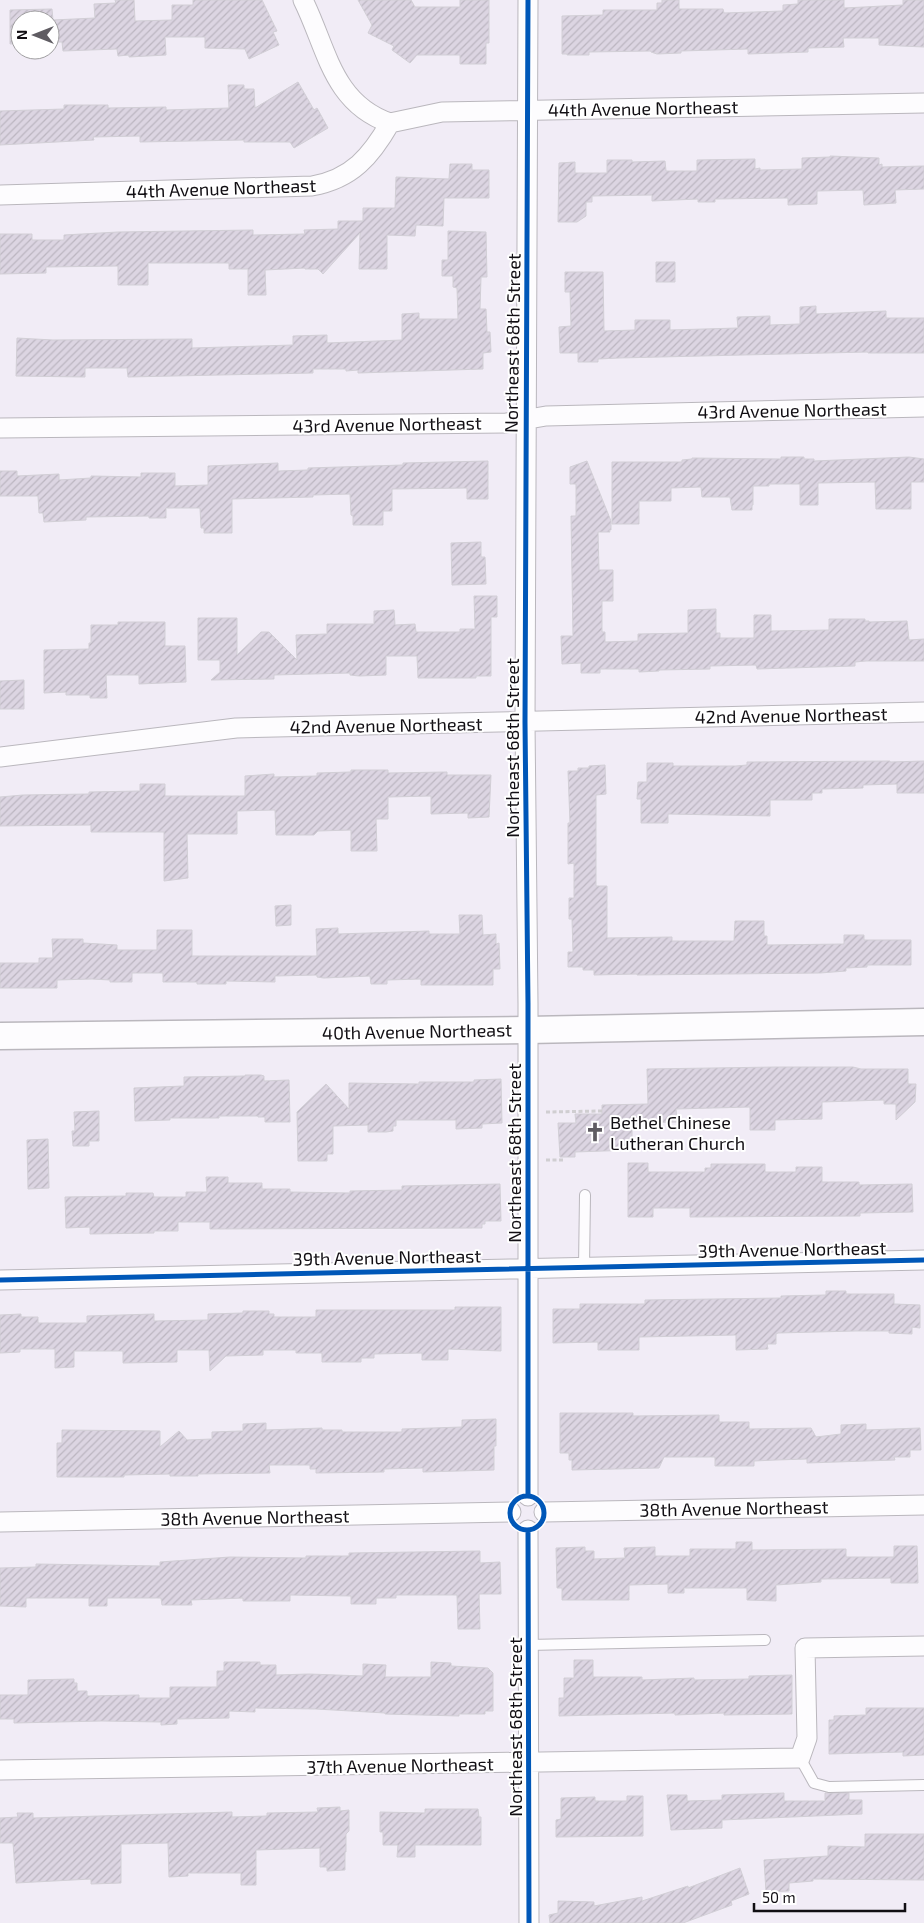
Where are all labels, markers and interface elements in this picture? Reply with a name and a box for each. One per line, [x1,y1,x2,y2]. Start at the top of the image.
north arrow [10,10,60,60]
text: N [13,30,30,40]
street label: 44th Avenue Northeast [548,95,738,121]
street label: 44th Avenue Northeast [125,174,317,202]
street label: Northeast 68th Street [499,253,525,433]
street label: 43rd Avenue Northeast [697,397,887,423]
street label: 43rd Avenue Northeast [292,411,482,437]
street label: Northeast 68th Street [501,658,523,838]
street label: 42nd Avenue Northeast [694,702,888,728]
street label: 42nd Avenue Northeast [289,712,483,738]
street label: 40th Avenue Northeast [322,1018,512,1044]
street label: Northeast 68th Street [503,1063,525,1243]
place label: Bethel Chinese Lutheran Church [610,1111,745,1154]
church icon: Bethel Chinese Lutheran Church [584,1121,606,1143]
street label: 39th Avenue Northeast [698,1236,887,1262]
street label: 39th Avenue Northeast [293,1244,482,1270]
street label: 38th Avenue Northeast [639,1495,829,1521]
street label: 38th Avenue Northeast [160,1504,350,1530]
street label: Northeast 68th Street [504,1637,526,1817]
street label: 37th Avenue Northeast [306,1752,494,1778]
scale bar [754,1880,905,1912]
text: 50 m [762,1888,796,1906]

